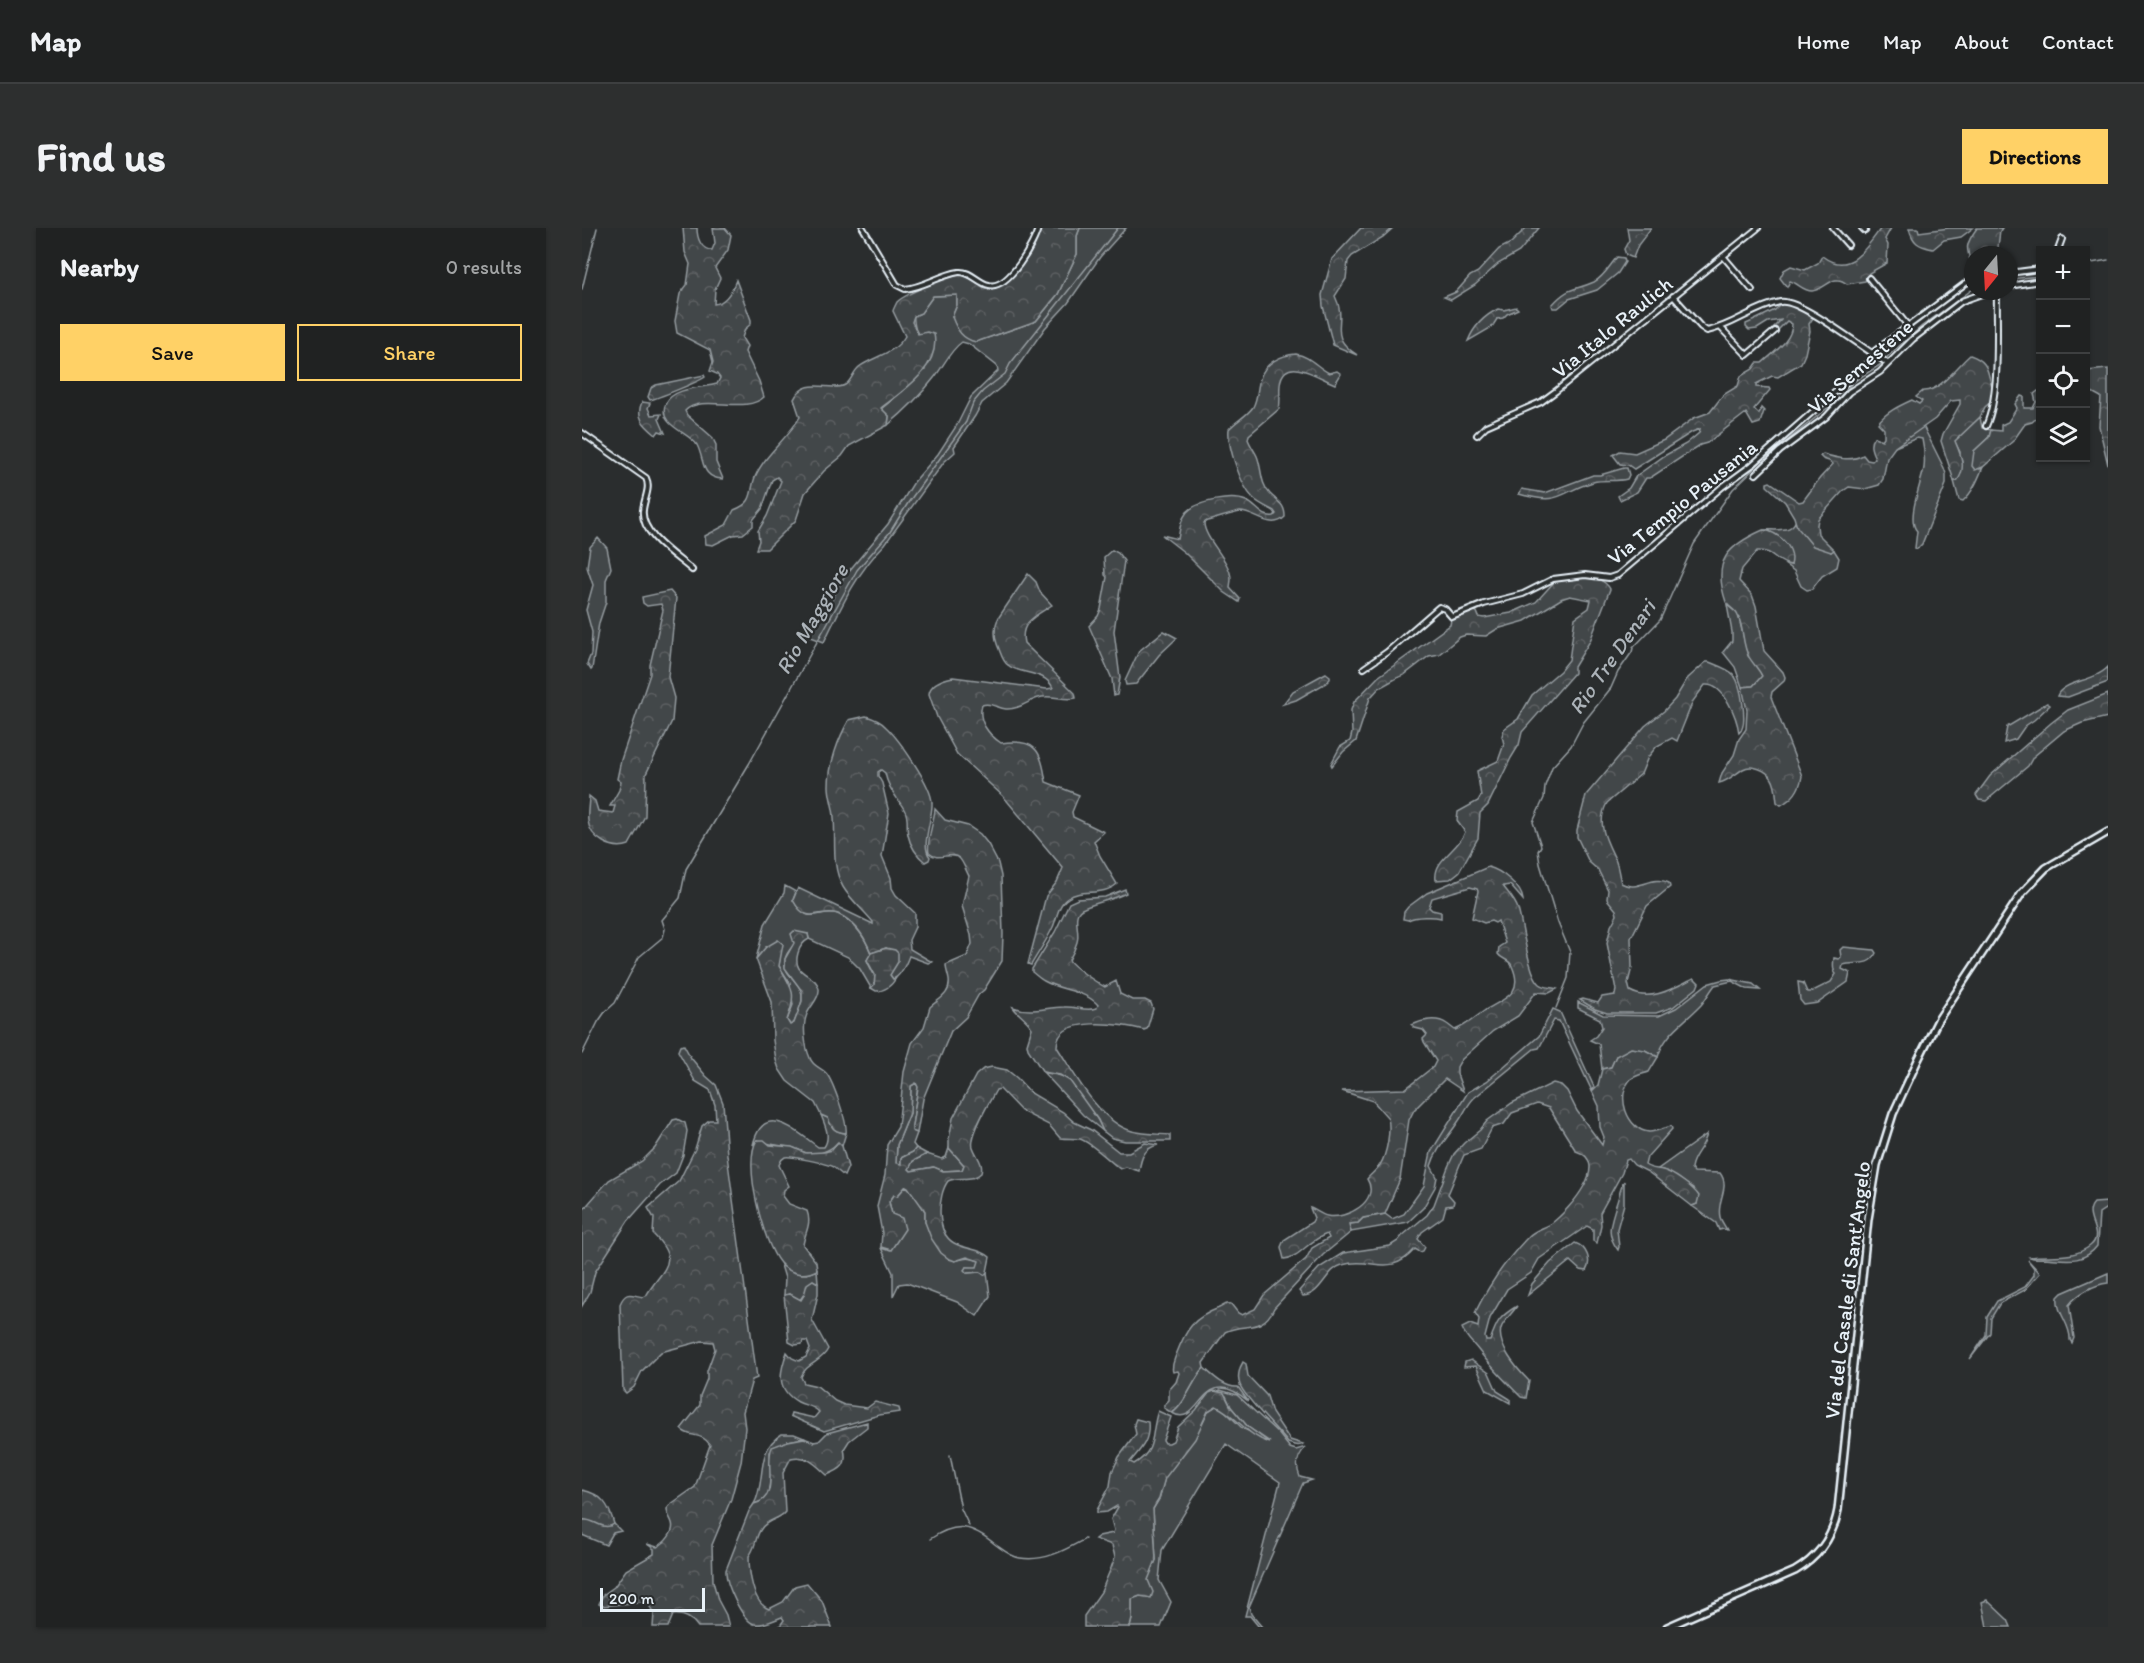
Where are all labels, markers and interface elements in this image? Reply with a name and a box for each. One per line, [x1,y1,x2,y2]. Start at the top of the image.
text: Map [30,24,81,58]
text: Home [1797,29,1850,54]
text: Map [1883,29,1922,54]
text: About [1955,29,2009,54]
text: Contact [2042,29,2114,54]
button: Directions [1962,129,2108,184]
text: Find us [36,131,166,182]
north arrow [1964,246,2018,300]
map controls [2036,246,2090,462]
button: + [2036,246,2090,300]
text: Nearby [60,251,139,283]
text: 0 results [446,255,522,279]
street label: Via Italo Raulich [1547,271,1677,383]
button: − [2036,300,2090,354]
street label: Via Semestene [1802,313,1918,419]
button: Save [60,324,285,381]
button: Share [297,324,522,381]
button: locate [2036,354,2090,408]
button: layers [2036,408,2090,462]
street label: Via Tempio Pausania [1602,434,1762,570]
water label: Rio Maggiore [770,558,855,679]
water label: Rio Tre Denari [1563,593,1663,719]
street label: Via del Casale di Sant'Angelo [1819,1160,1875,1420]
scale bar [600,1585,705,1612]
text: 200 m [609,1589,654,1608]

